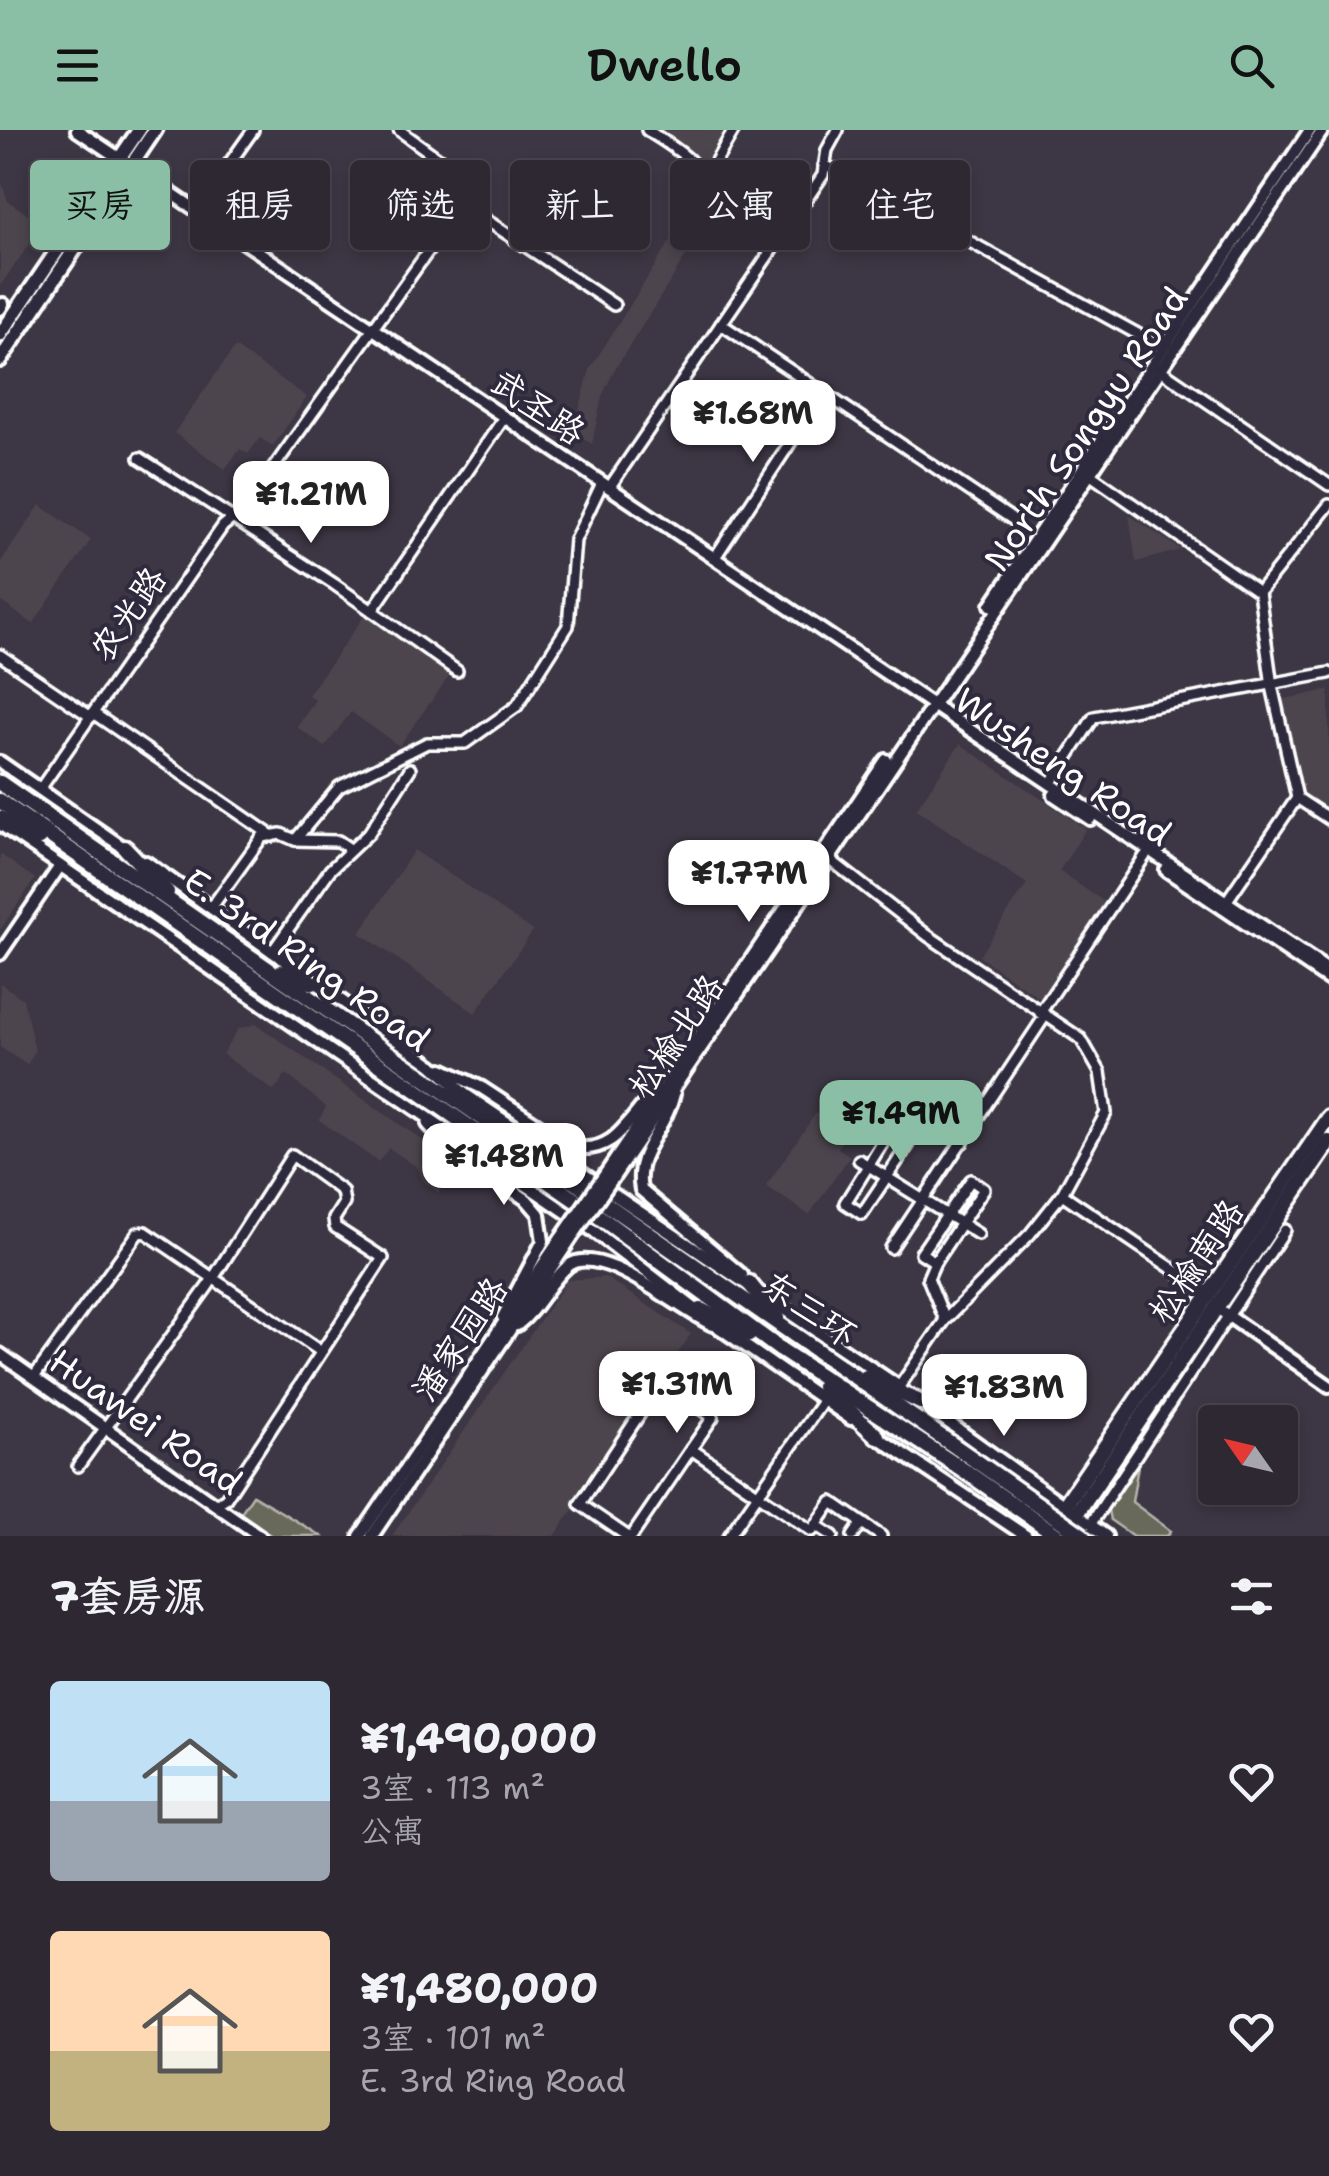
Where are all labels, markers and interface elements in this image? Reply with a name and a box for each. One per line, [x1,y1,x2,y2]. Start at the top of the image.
text: Dwello [587,35,742,95]
icon: menu [50,38,105,93]
icon: search [1224,38,1279,93]
chip: 买房 [30,160,170,250]
chip: 租房 [190,160,330,250]
chip: 筛选 [350,160,490,250]
chip: 新上 [510,160,650,250]
chip: 公寓 [670,160,810,250]
chip: 住宅 [830,160,970,250]
street label: North Songyu Road [973,277,1198,580]
street label: 武圣路 [482,358,595,455]
pin: ¥1.68M [672,380,834,465]
text: ¥1.68M [693,391,813,434]
pin: ¥1.21M [230,461,392,546]
text: ¥1.21M [255,472,367,515]
street label: 农光路 [78,557,177,670]
street label: Wusheng Road [946,677,1181,857]
pin: ¥1.77M [668,840,830,925]
text: ¥1.77M [690,851,808,894]
street label: E. 3rd Ring Road [175,857,440,1062]
street label: 松榆北路 [617,965,734,1107]
pin: ¥1.49M [820,1080,982,1165]
text: ¥1.49M [842,1091,960,1134]
pin: ¥1.48M [423,1123,585,1208]
text: ¥1.48M [444,1134,564,1177]
street label: 松榆南路 [1137,1190,1254,1332]
street label: 东三环 [753,1260,866,1357]
street label: 潘家园路 [401,1268,518,1410]
street label: Huawei Road [40,1338,252,1505]
pin: ¥1.31M [596,1351,758,1436]
pin: ¥1.83M [923,1354,1085,1439]
text: ¥1.31M [621,1362,733,1405]
text: ¥1.83M [944,1365,1064,1408]
north arrow [1198,1405,1298,1505]
map controls [1198,1405,1298,1505]
text: 7套房源 [50,1568,205,1624]
icon: filters [1224,1569,1279,1624]
text: ¥1,490,000 [360,1710,598,1766]
icon: home [130,1721,250,1841]
icon: heart [1224,1754,1279,1809]
text: 3室 · 113 m² [360,1766,545,1809]
text: 公寓 [360,1809,424,1852]
text: ¥1,480,000 [360,1960,599,2016]
icon: home [130,1971,250,2091]
icon: heart [1224,2004,1279,2059]
text: 3室 · 101 m² [360,2016,546,2059]
text: E. 3rd Ring Road [360,2059,626,2102]

